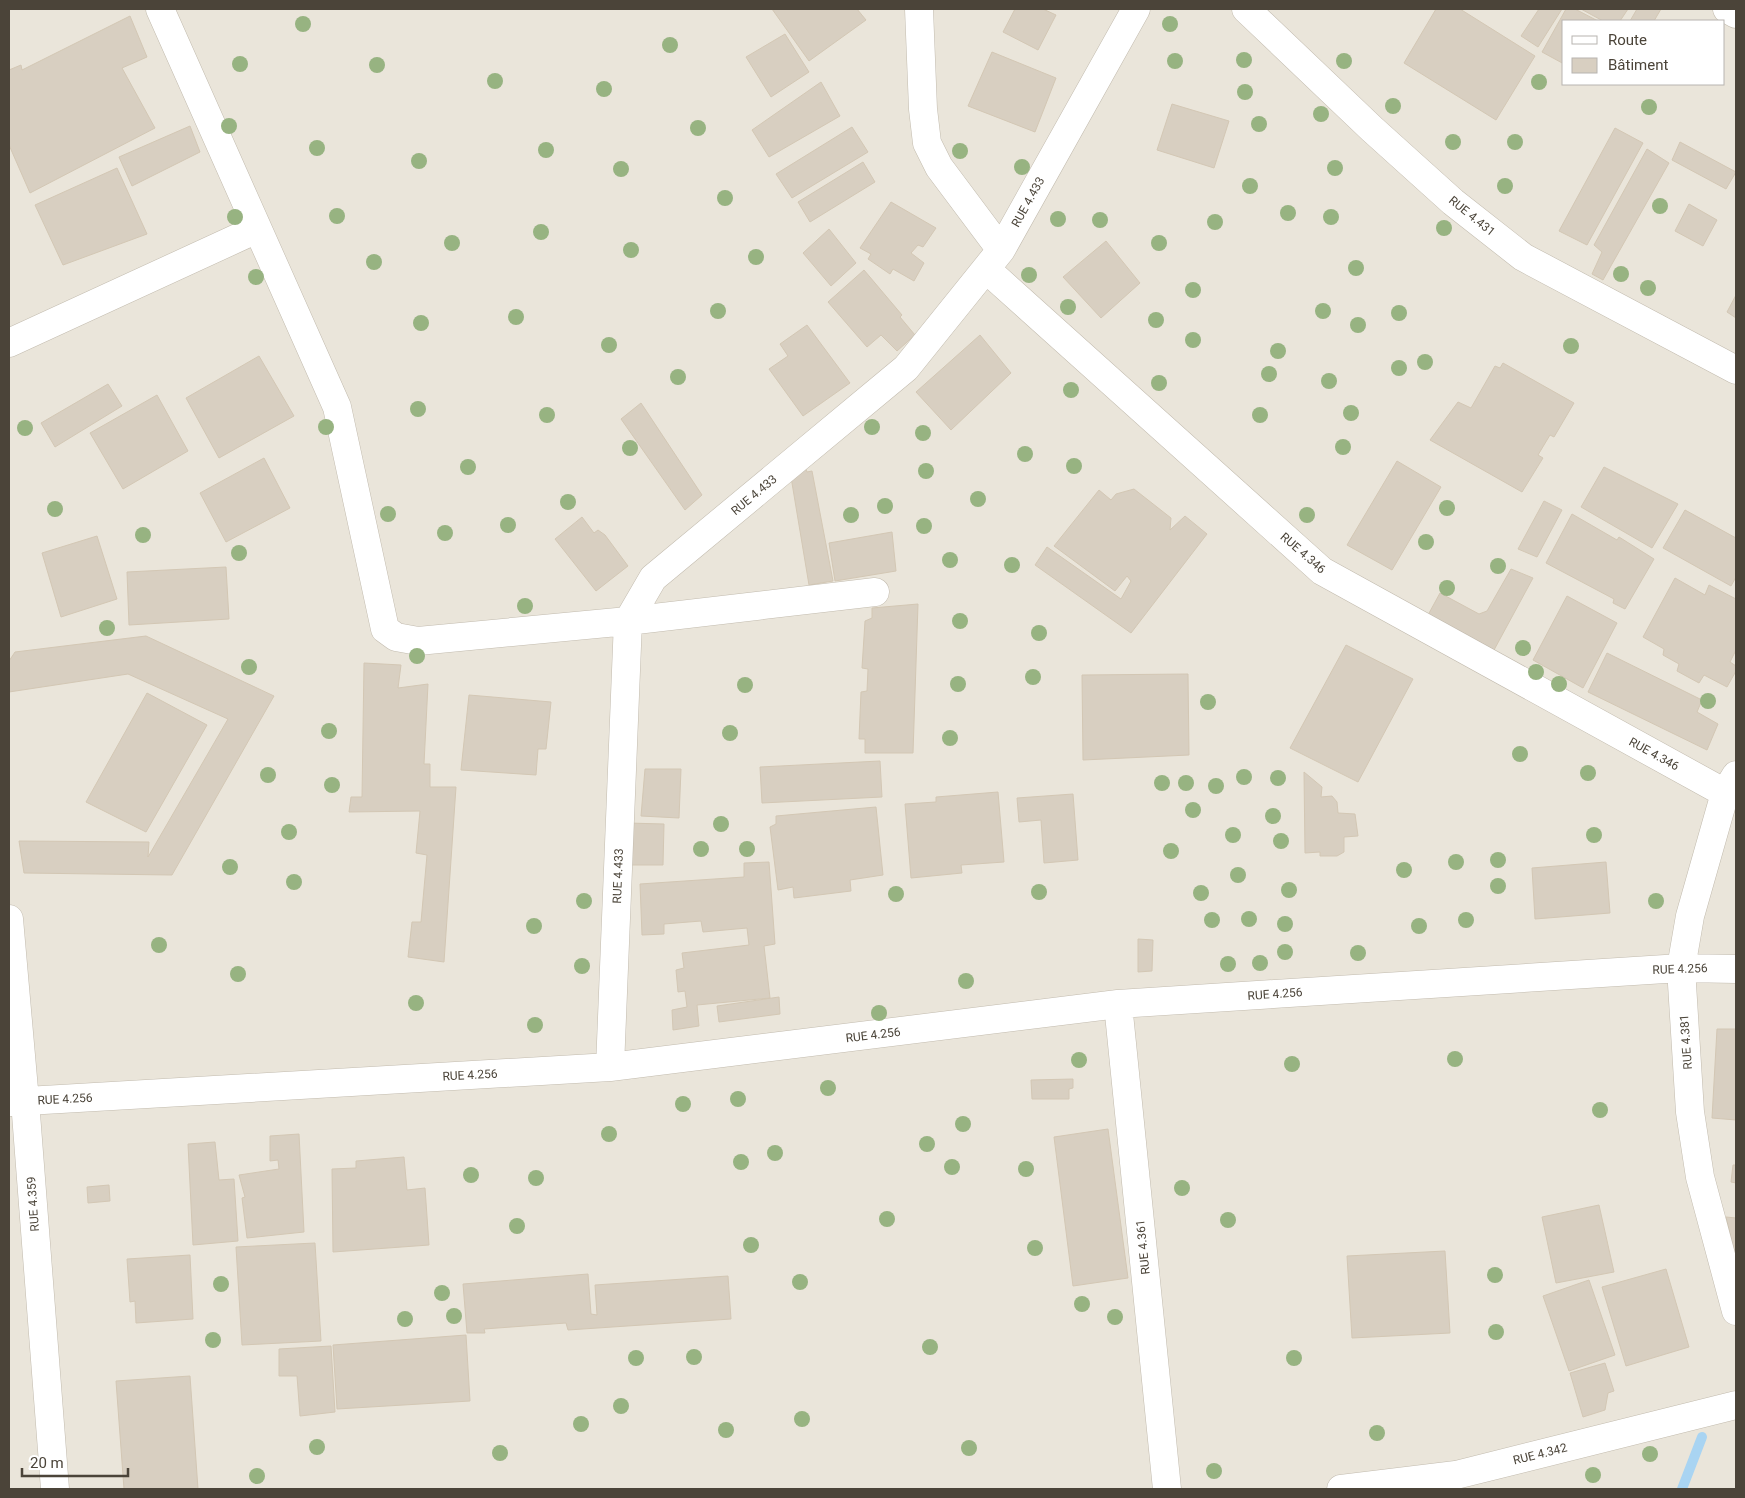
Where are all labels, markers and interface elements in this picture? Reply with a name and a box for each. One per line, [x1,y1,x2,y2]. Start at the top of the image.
legend [1562,20,1725,85]
text: Route [1608,31,1647,49]
text: Bâtiment [1608,56,1668,74]
street label: RUE 4.433 [1009,174,1047,230]
street label: RUE 4.431 [1446,193,1498,239]
street label: RUE 4.433 [728,472,780,518]
street label: RUE 4.346 [1278,530,1329,577]
street label: RUE 4.346 [1626,735,1682,774]
street label: RUE 4.433 [610,848,626,904]
street label: RUE 4.256 [1652,961,1708,977]
street label: RUE 4.256 [1247,985,1303,1003]
street label: RUE 4.381 [1677,1014,1695,1070]
street label: RUE 4.256 [845,1025,901,1045]
street label: RUE 4.256 [442,1067,498,1083]
street label: RUE 4.256 [37,1091,93,1107]
street label: RUE 4.359 [24,1176,42,1232]
street label: RUE 4.361 [1133,1219,1153,1275]
street label: RUE 4.342 [1512,1440,1569,1467]
scale bar [22,1446,129,1478]
text: 20 m [30,1454,64,1472]

